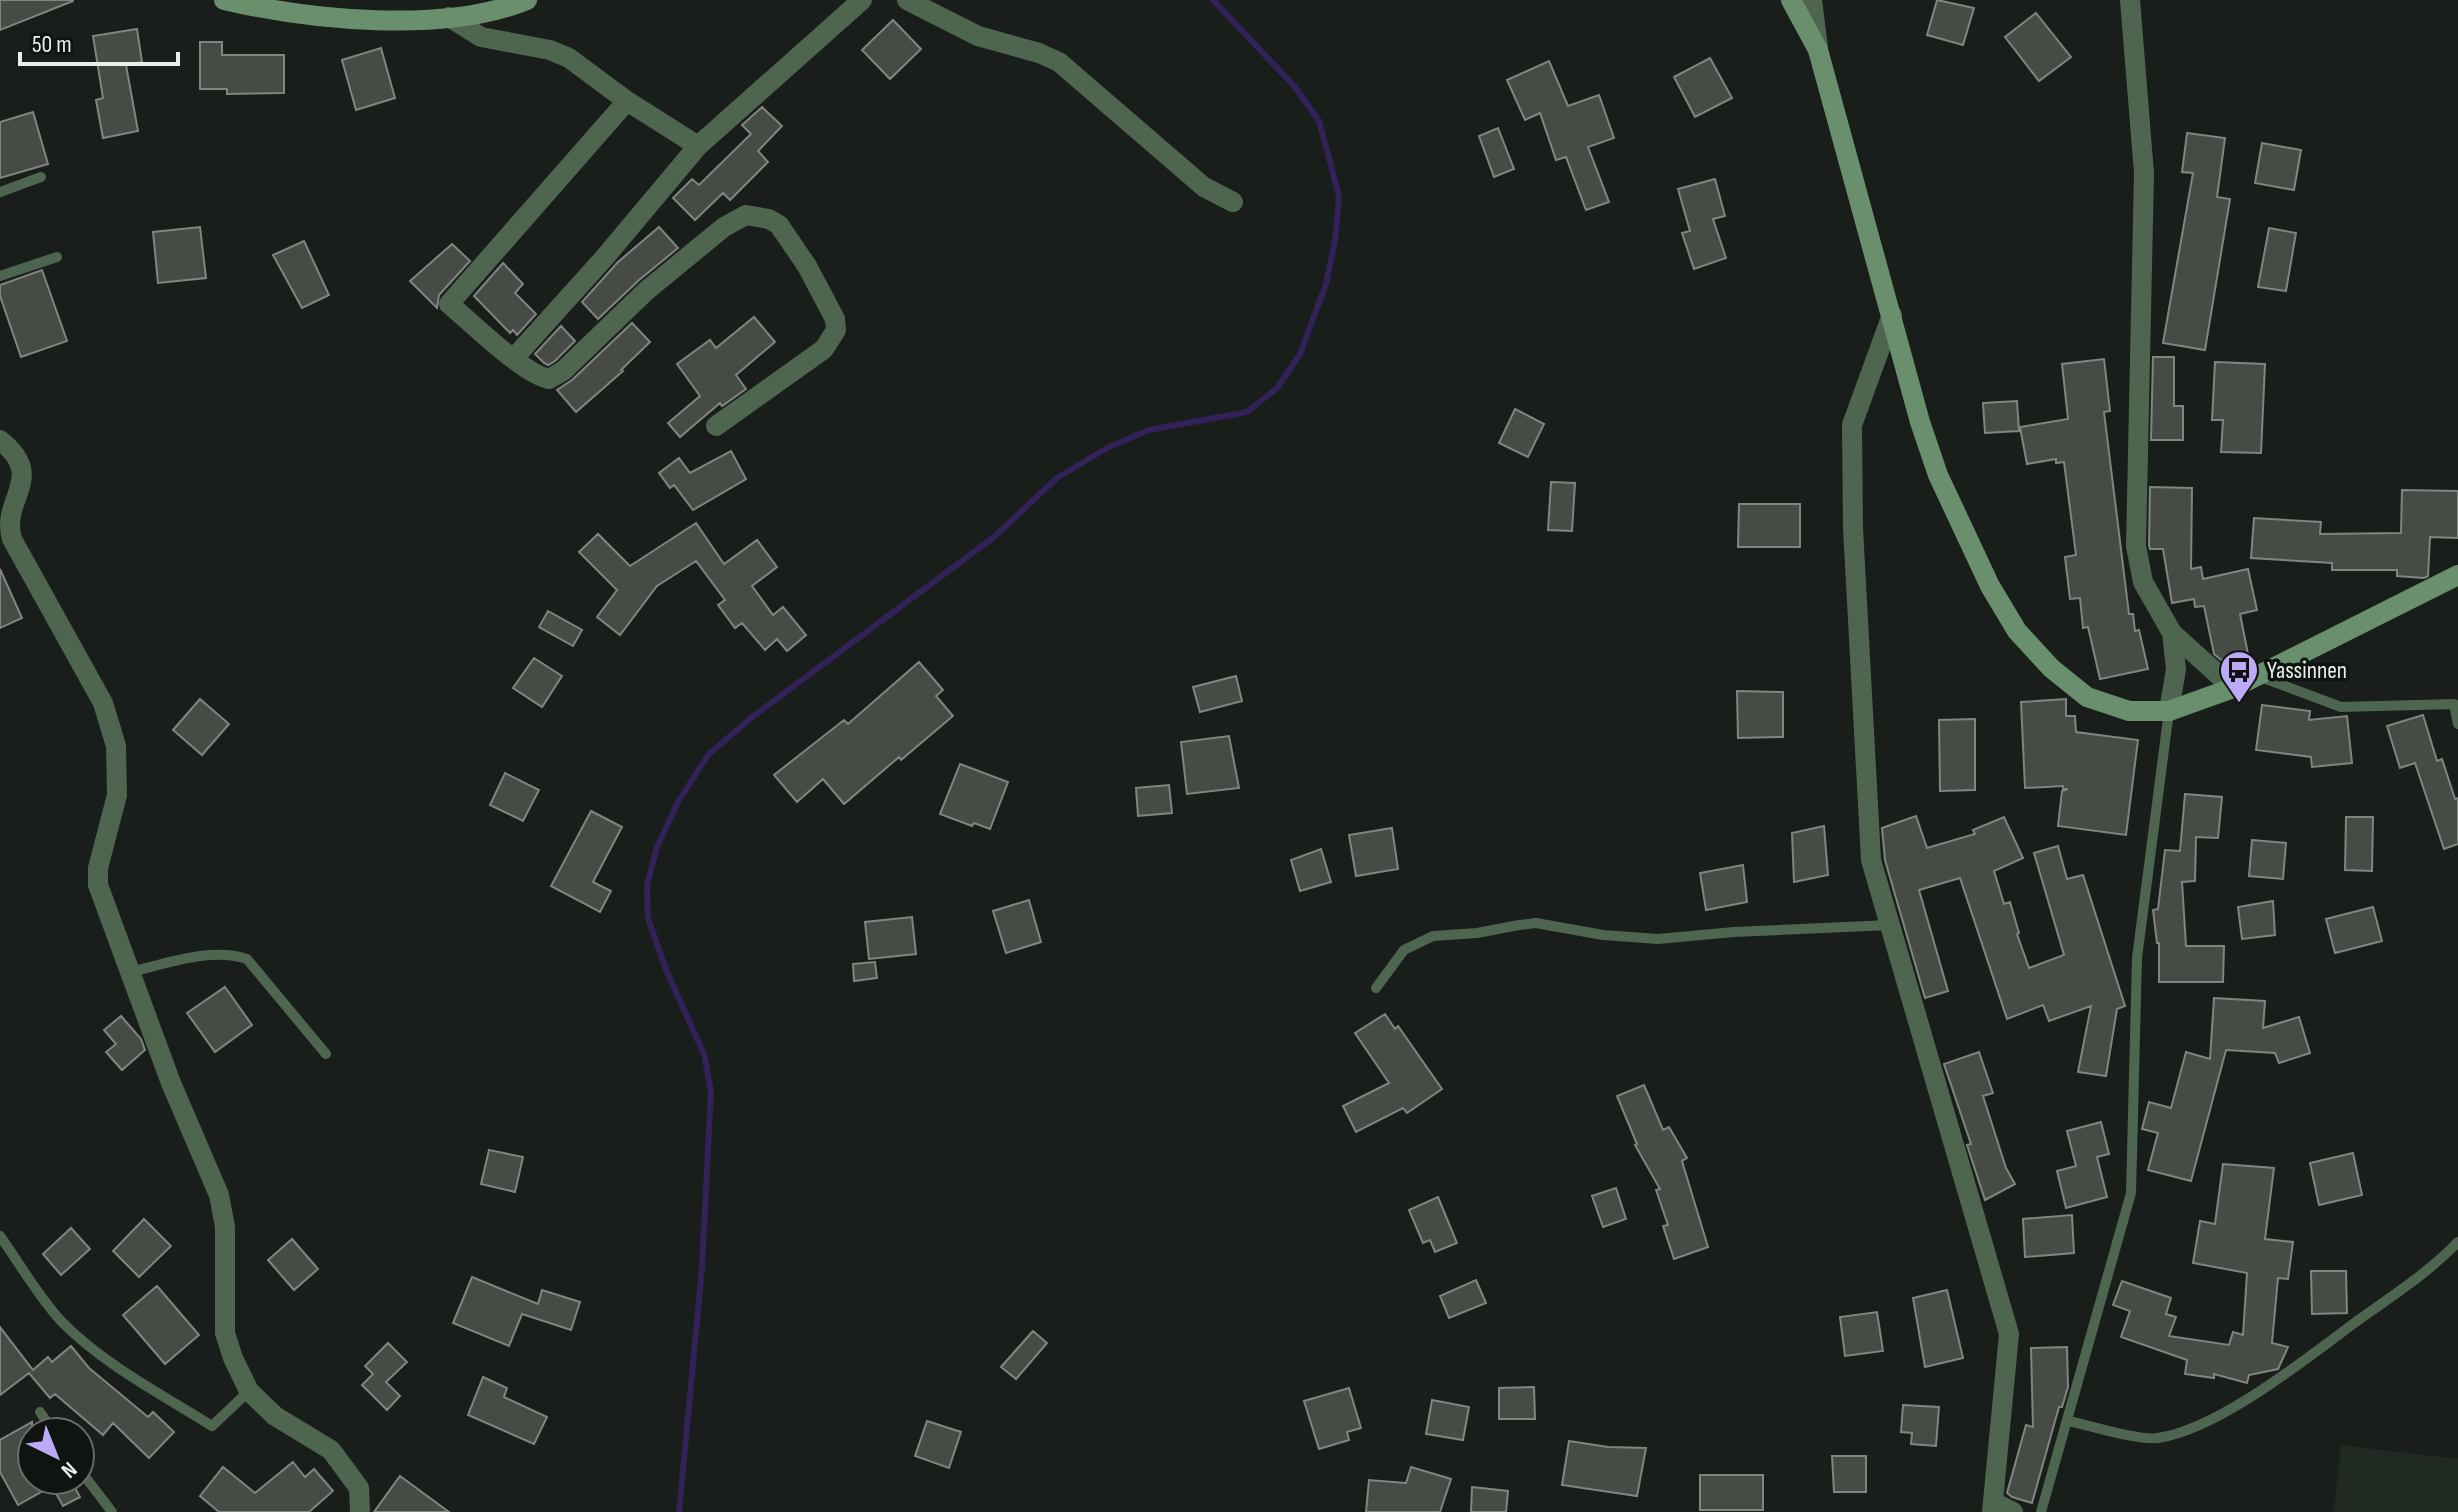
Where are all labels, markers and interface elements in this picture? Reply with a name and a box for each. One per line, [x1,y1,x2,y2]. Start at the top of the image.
scale bar [20,16,178,66]
text: 50 m [32,30,72,59]
bus stop icon: Yassinnen [2218,649,2260,704]
place label: Yassinnen [2267,656,2347,685]
north arrow [16,1416,96,1496]
text: N [55,1456,82,1483]

